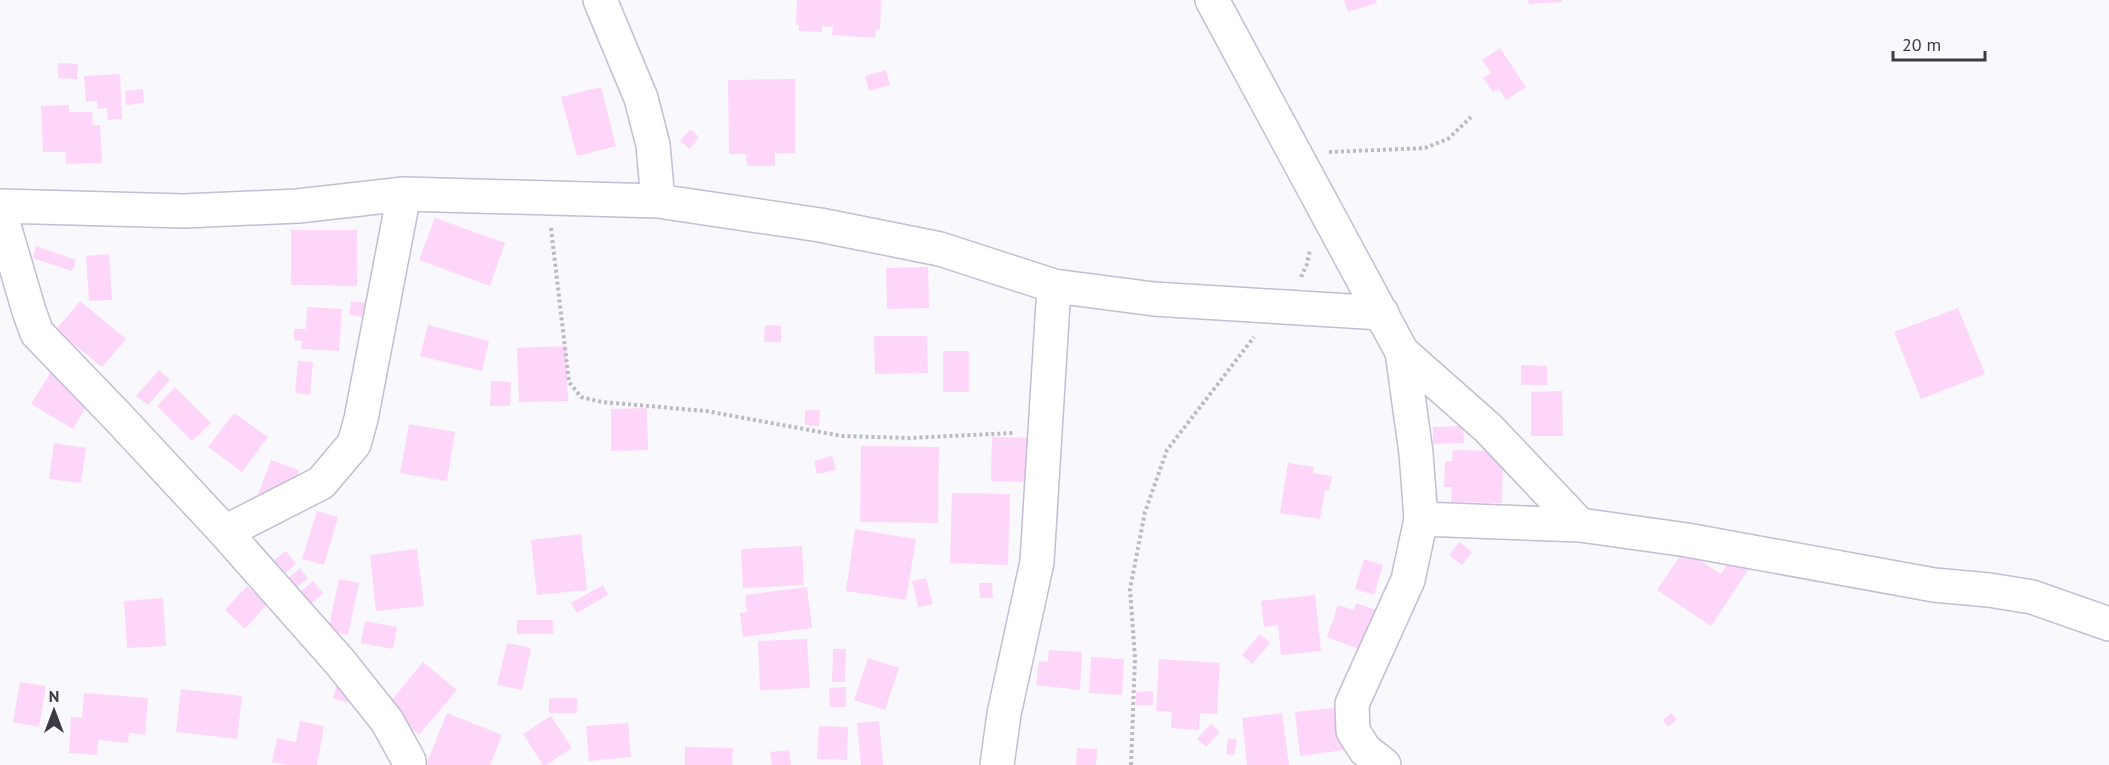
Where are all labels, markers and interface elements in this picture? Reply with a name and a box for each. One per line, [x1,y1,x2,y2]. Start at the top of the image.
scale bar [1893,24,1984,62]
text: 20 m [1902,33,1941,56]
north arrow [24,681,84,741]
text: N [49,686,59,706]

